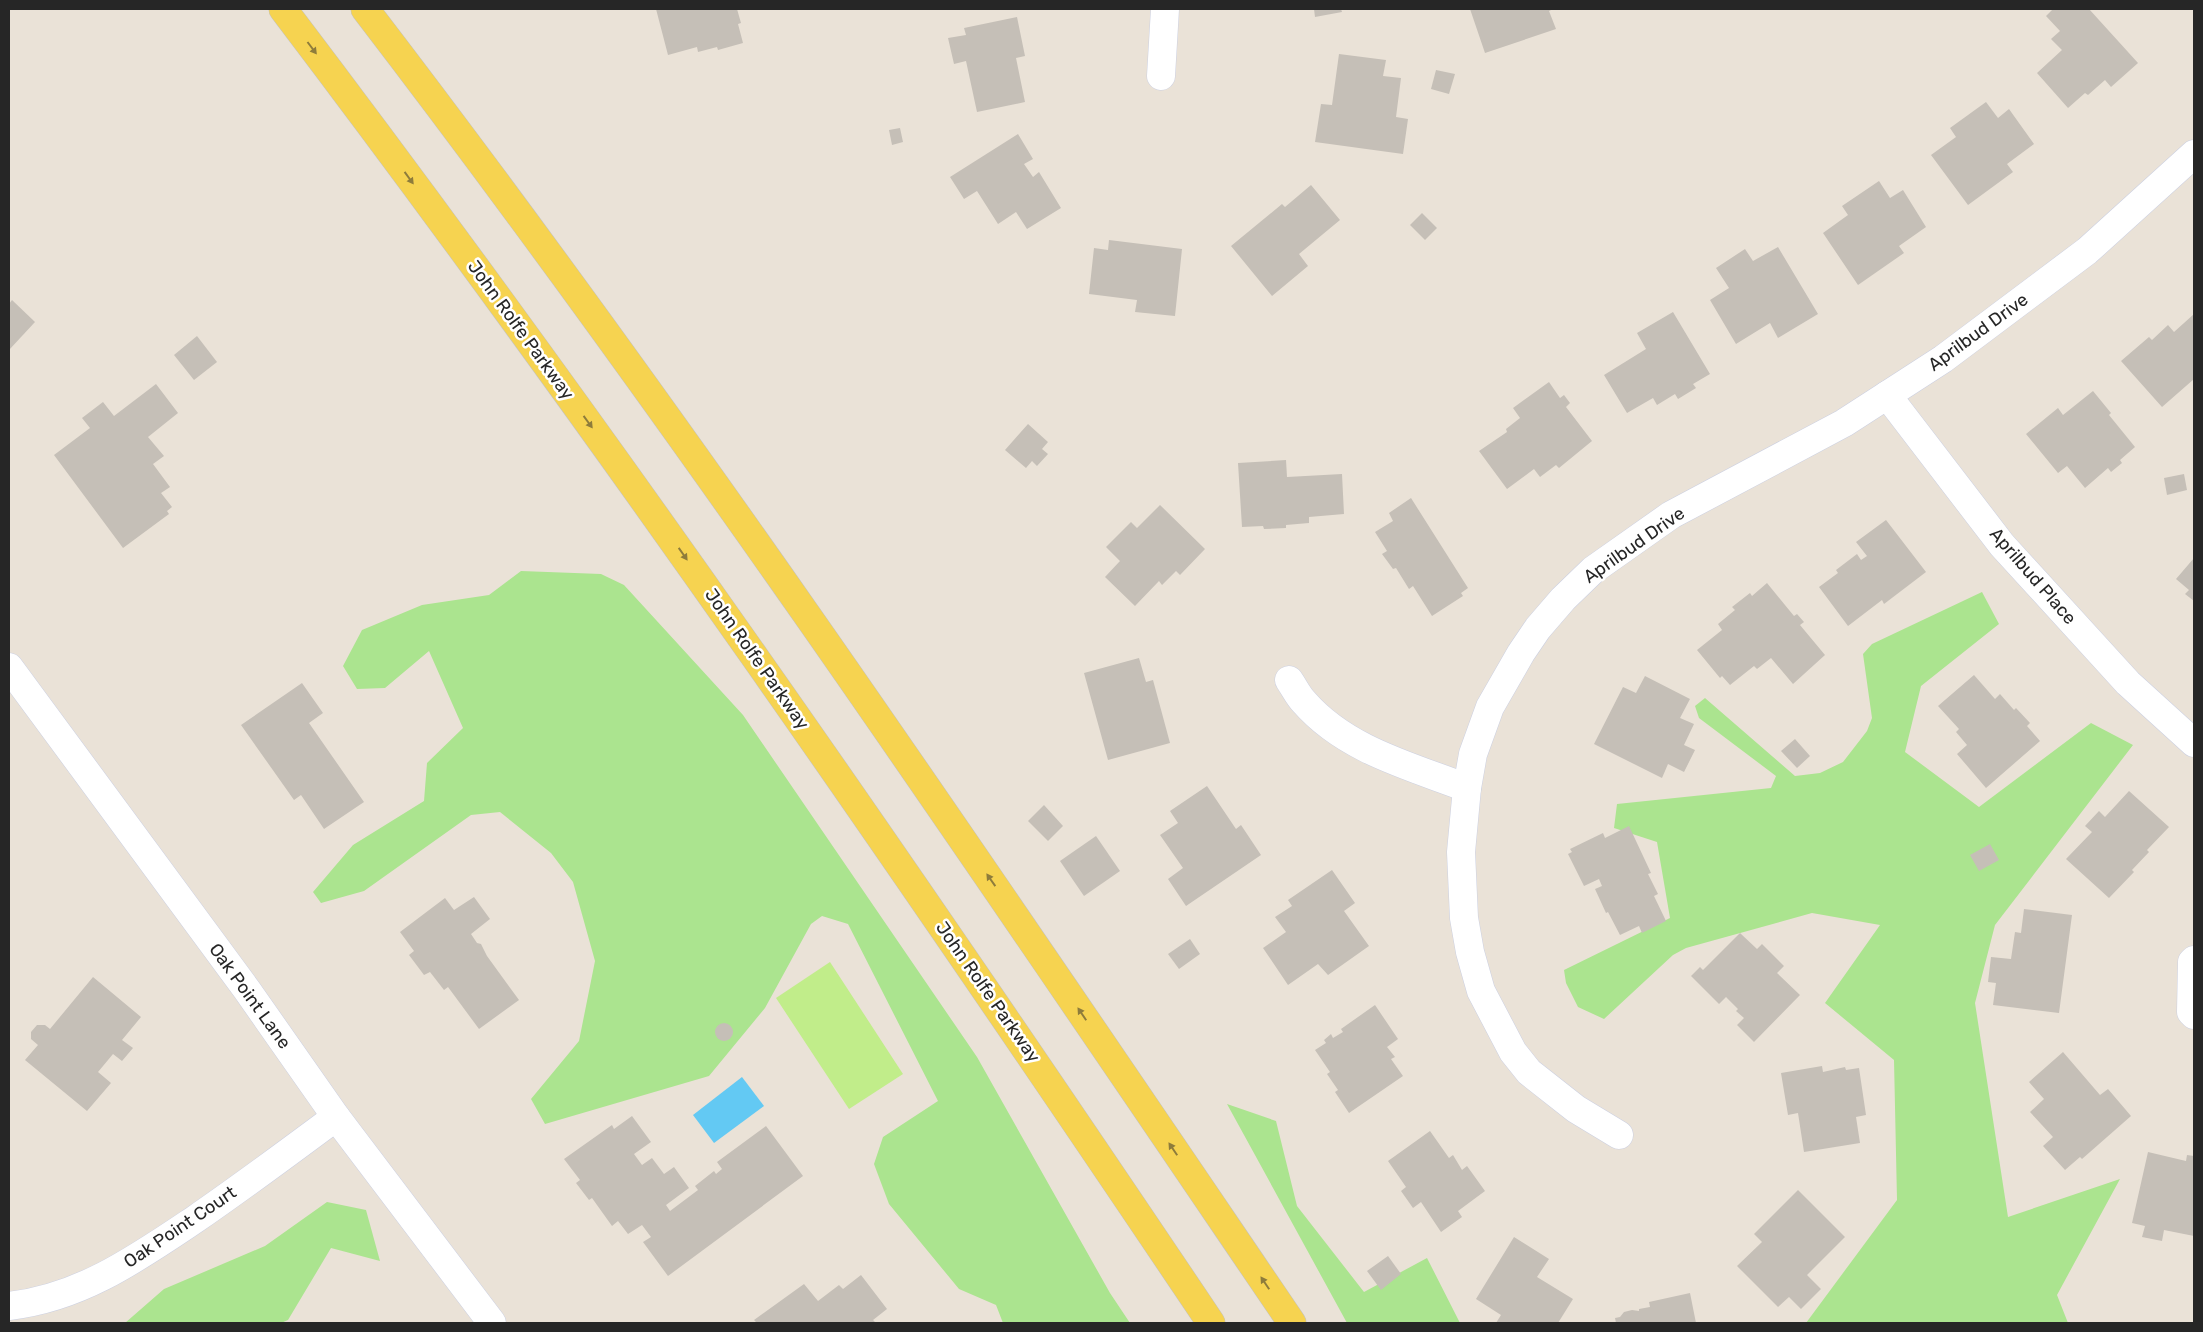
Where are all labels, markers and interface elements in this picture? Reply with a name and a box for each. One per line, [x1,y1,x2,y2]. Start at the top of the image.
one-way arrow [307,41,317,55]
one-way arrow [404,171,415,184]
street label: John Rolfe Parkway [463,256,579,404]
street label: Aprilbud Drive [1924,288,2032,376]
one-way arrow [582,415,593,428]
street label: Aprilbud Drive [1579,502,1689,588]
street label: Aprilbud Place [1985,523,2081,629]
one-way arrow [678,547,688,560]
street label: John Rolfe Parkway [700,584,814,734]
one-way arrow [986,873,996,887]
street label: John Rolfe Parkway [931,917,1045,1067]
street label: Oak Point Lane [204,939,296,1053]
one-way arrow [1077,1007,1087,1021]
one-way arrow [1169,1142,1178,1155]
street label: Oak Point Court [120,1181,240,1273]
one-way arrow [1260,1276,1270,1290]

